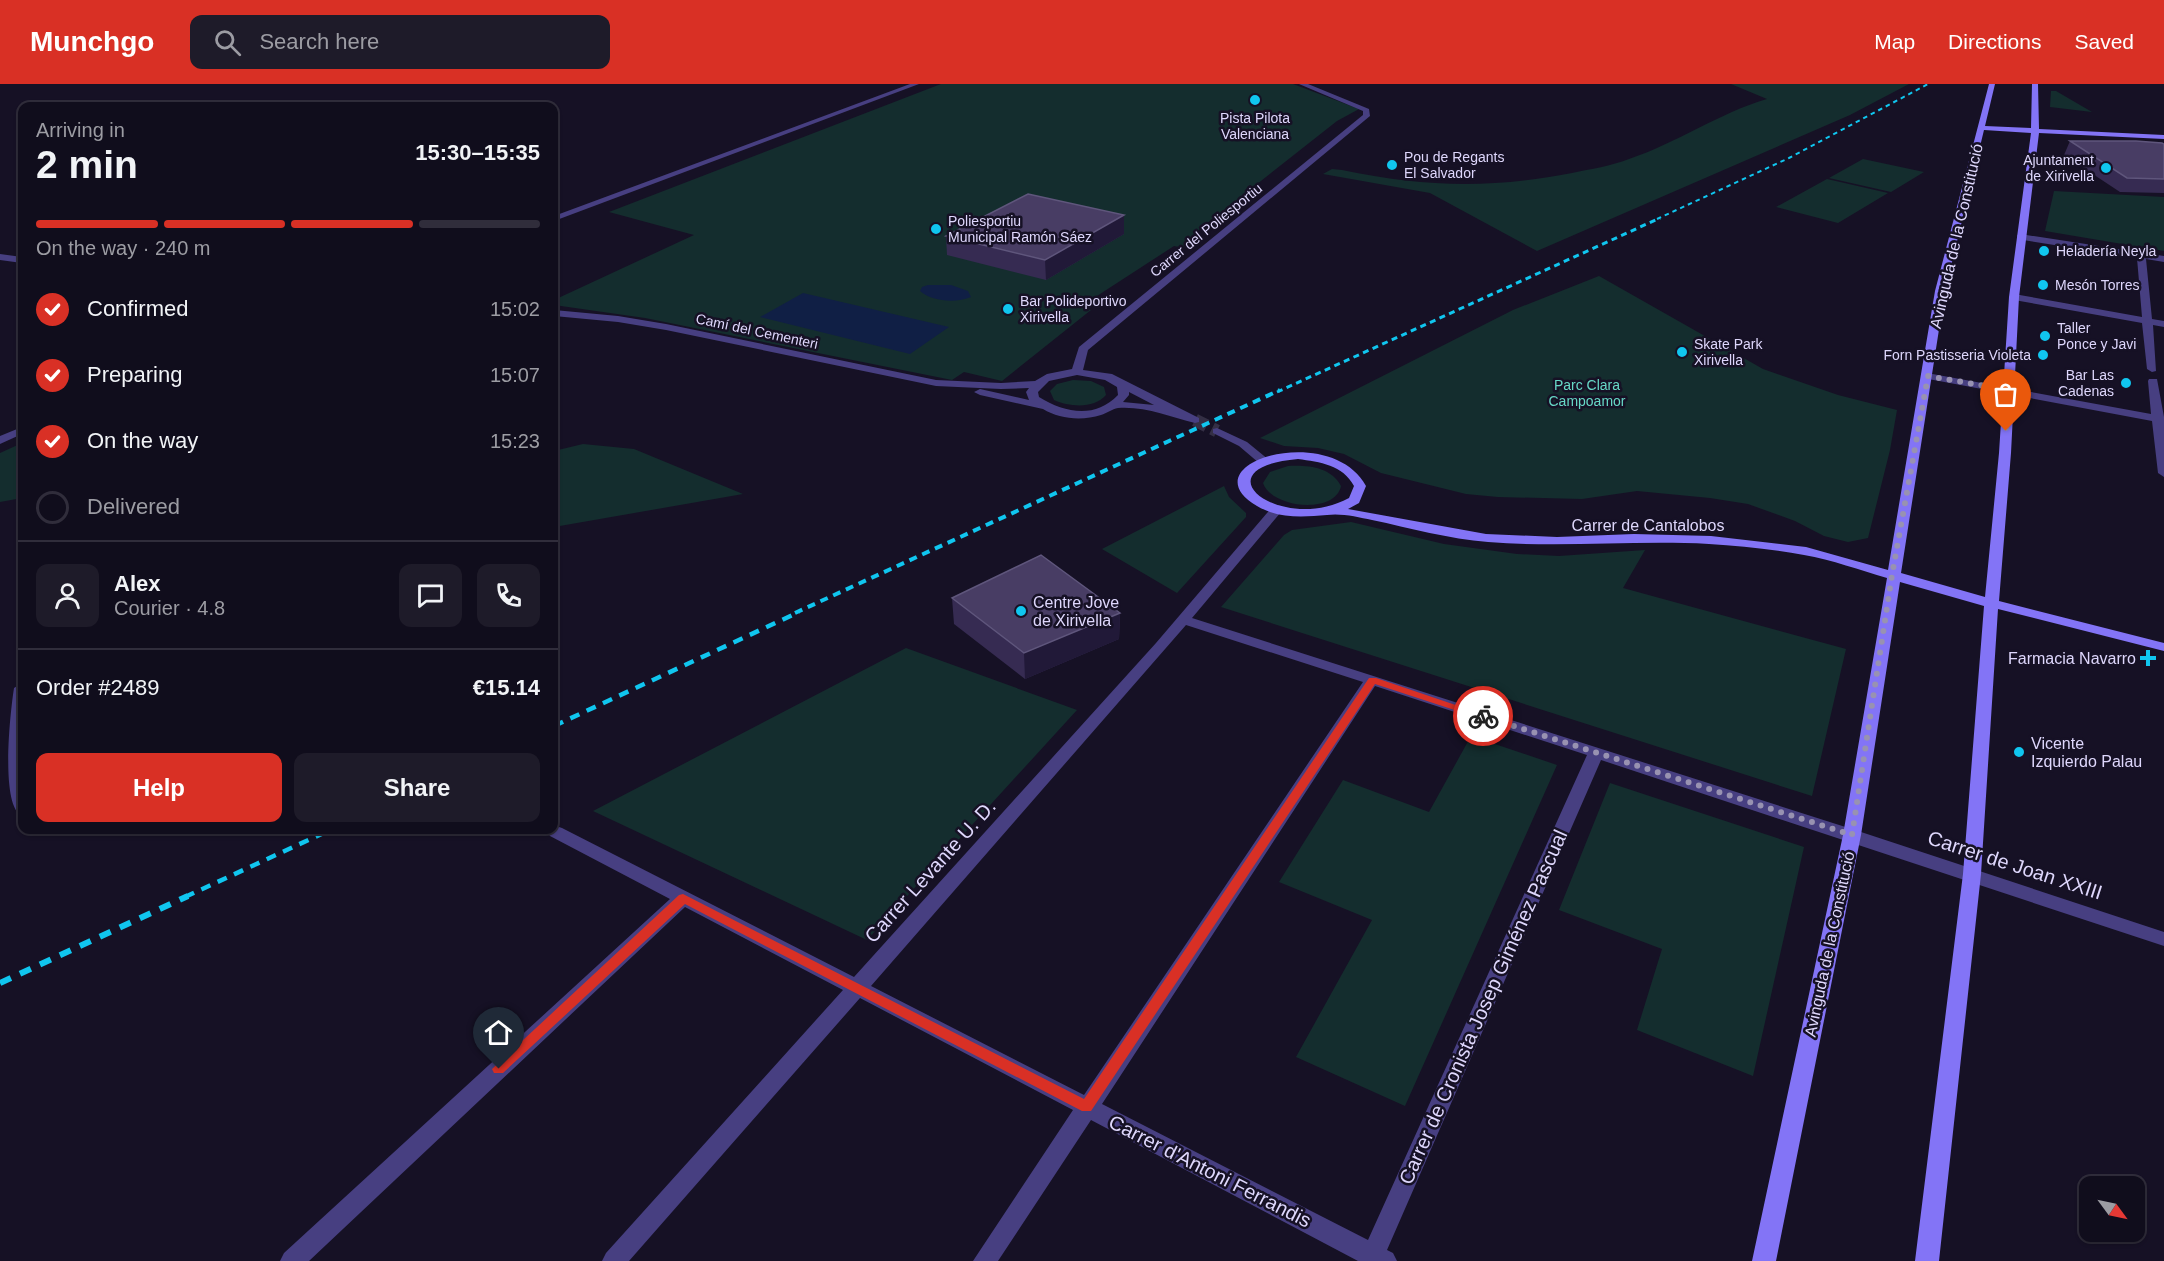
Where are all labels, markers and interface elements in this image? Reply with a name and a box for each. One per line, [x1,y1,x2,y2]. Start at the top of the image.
search box [190,15,610,69]
text: Munchgo [30,26,154,57]
icon: search [211,26,244,59]
text: Search here [259,29,379,54]
text: Map [1874,30,1915,53]
text: Directions [1948,30,2041,53]
text: Saved [2074,30,2134,53]
marker: Pista Pilota Valenciana [1248,93,1262,107]
place label: Pista Pilota Valenciana [1220,110,1290,142]
text: Arriving in [36,119,125,141]
text: 15:30–15:35 [415,140,540,165]
street label: Avinguda de la Constitució [1927,142,1986,330]
text: 2 min [36,143,138,186]
place label: Pou de Regants El Salvador [1404,149,1504,181]
place label: Ajuntament de Xirivella [2023,152,2094,184]
marker: Pou de Regants El Salvador [1385,158,1399,172]
marker: Ajuntament de Xirivella [2099,161,2113,175]
street label: Carrer del Poliesportiu [1147,180,1265,280]
place label: Poliesportiu Municipal Ramón Sáez [948,213,1092,245]
marker: Poliesportiu Municipal Ramón Sáez [929,222,943,236]
text: On the way · 240 m [36,237,211,259]
place label: Heladería Neyla [2056,243,2157,259]
marker: Heladería Neyla [2037,244,2051,258]
place label: Mesón Torres [2055,277,2140,293]
marker: Mesón Torres [2036,278,2050,292]
icon: check [36,293,69,326]
place label: Bar Polideportivo Xirivella [1020,293,1127,325]
text: Confirmed [87,296,188,321]
text: 15:02 [490,298,540,320]
marker: Bar Polideportivo Xirivella [1001,302,1015,316]
street label: Camí del Cementeri [694,310,820,352]
place label: Taller Ponce y Javi [2057,320,2136,352]
marker: Taller Ponce y Javi [2038,329,2052,343]
place label: Skate Park Xirivella [1694,336,1763,368]
marker: Skate Park Xirivella [1675,345,1689,359]
place label: Forn Pastisseria Violeta [1883,347,2031,363]
marker: Forn Pastisseria Violeta [2036,348,2050,362]
icon: check [36,359,69,392]
text: Preparing [87,362,182,387]
text: 15:07 [490,364,540,386]
place label: Bar Las Cadenas [2058,367,2114,399]
pin [1980,369,2031,431]
marker: Bar Las Cadenas [2119,376,2133,390]
park label: Parc Clara Campoamor [1548,377,1626,409]
icon: bag [1989,378,2022,411]
icon: check [36,425,69,458]
text: On the way [87,428,198,453]
text: 15:23 [490,430,540,452]
text: Delivered [87,494,180,519]
street label: Carrer de Cantalobos [1572,517,1724,534]
button: person [36,564,99,627]
button: chat [399,564,462,627]
button: phone [477,564,540,627]
text: Alex [114,571,160,596]
place label: Centre Jove de Xirivella [1033,594,1119,629]
text: Courier · 4.8 [114,597,225,619]
marker: Centre Jove de Xirivella [1014,604,1028,618]
place label: Farmacia Navarro [2008,650,2136,667]
marker: Farmacia Navarro [2141,651,2155,665]
text: Order #2489 [36,675,160,700]
text: €15.14 [473,675,540,700]
courier [1453,686,1513,746]
icon: bike [1467,700,1500,733]
place label: Vicente Izquierdo Palau [2031,735,2142,770]
marker: Vicente Izquierdo Palau [2012,745,2026,759]
button: Help [36,753,282,822]
button: Share [294,753,540,822]
street label: Carrer Levante U. D. [860,795,1000,947]
street label: Carrer de Cronista Josep Giménez Pascual [1395,826,1571,1188]
street label: Carrer de Joan XXIII [1925,826,2105,904]
street label: Avinguda de la Constitució [1802,850,1857,1038]
pin [473,1007,524,1069]
icon: home [482,1016,515,1049]
street label: Carrer d'Antoni Ferrandis [1105,1110,1315,1232]
north arrow [2079,1176,2145,1242]
map controls [2079,1176,2145,1242]

